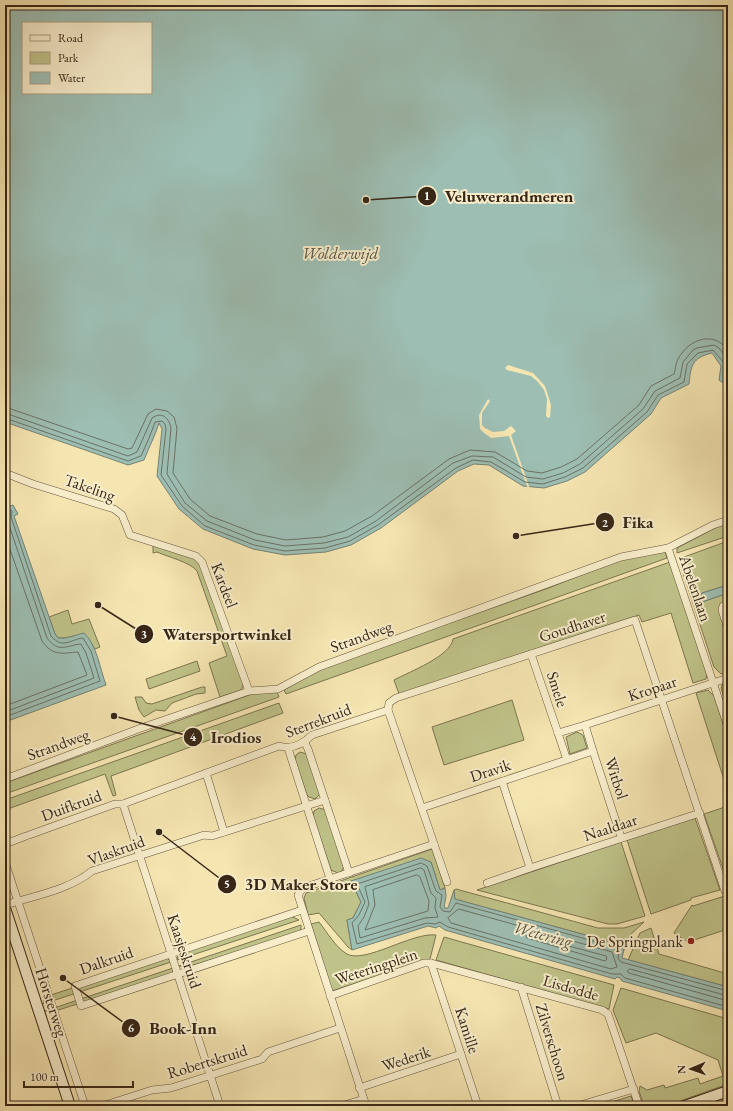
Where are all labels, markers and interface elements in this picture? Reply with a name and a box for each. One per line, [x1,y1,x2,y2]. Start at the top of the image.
legend [22,22,152,94]
text: Road [58,30,84,46]
text: Park [58,50,79,66]
text: Water [58,70,85,86]
callout: Veluwerandmeren [417,181,581,210]
text: Veluwerandmeren [445,185,574,207]
text: 1 [424,188,430,204]
water label: Wolderwijd [302,242,379,264]
street label: Takeling [62,469,119,506]
callout: Fika [595,508,662,537]
text: Fika [622,511,654,533]
text: 2 [602,515,609,531]
street label: Abelenlaan [674,551,717,625]
street label: Kardeel [206,560,243,611]
street label: Goudhaver [536,606,609,647]
street label: Strandweg [327,615,396,657]
callout: Watersportwinkel [134,620,299,649]
text: Watersportwinkel [162,623,292,645]
text: 3 [141,626,147,642]
street label: Smele [542,669,573,710]
street label: Kropaar [625,671,680,706]
street label: Sterrekruid [282,698,355,743]
street label: Strandweg [24,723,93,765]
callout: Irodios [183,723,270,752]
text: Irodios [211,726,261,748]
text: 4 [190,729,197,745]
street label: Dravik [467,754,514,787]
street label: Witbol [600,754,633,802]
street label: Duifkruid [38,785,105,826]
street label: Naaldaar [581,809,640,846]
street label: Vlaskruid [85,830,149,871]
callout: 3D Maker Store [217,870,366,899]
text: 3D Maker Store [244,873,358,895]
text: 5 [224,876,230,892]
street label: Kaasjeskruid [163,911,207,992]
water label: Wetering [511,916,576,953]
place label: De Springplank [587,931,683,952]
marker: De Springplank [686,936,696,946]
street label: Dalkruid [76,941,137,979]
street label: Weteringplein [332,943,421,990]
street label: Horsterweg [30,965,73,1041]
street label: Lisdodde [541,970,601,1005]
street label: Zilverschoon [531,1001,574,1084]
street label: Kamille [450,1004,485,1056]
callout: Book-Inn [121,1013,225,1042]
text: Book-Inn [149,1017,217,1039]
text: 6 [128,1020,135,1036]
street label: Robertskruid [165,1039,251,1084]
street label: Wederik [379,1041,434,1076]
north arrow [671,1049,711,1089]
scale bar [24,1063,133,1089]
text: N [674,1065,688,1074]
text: 100 m [30,1069,60,1085]

